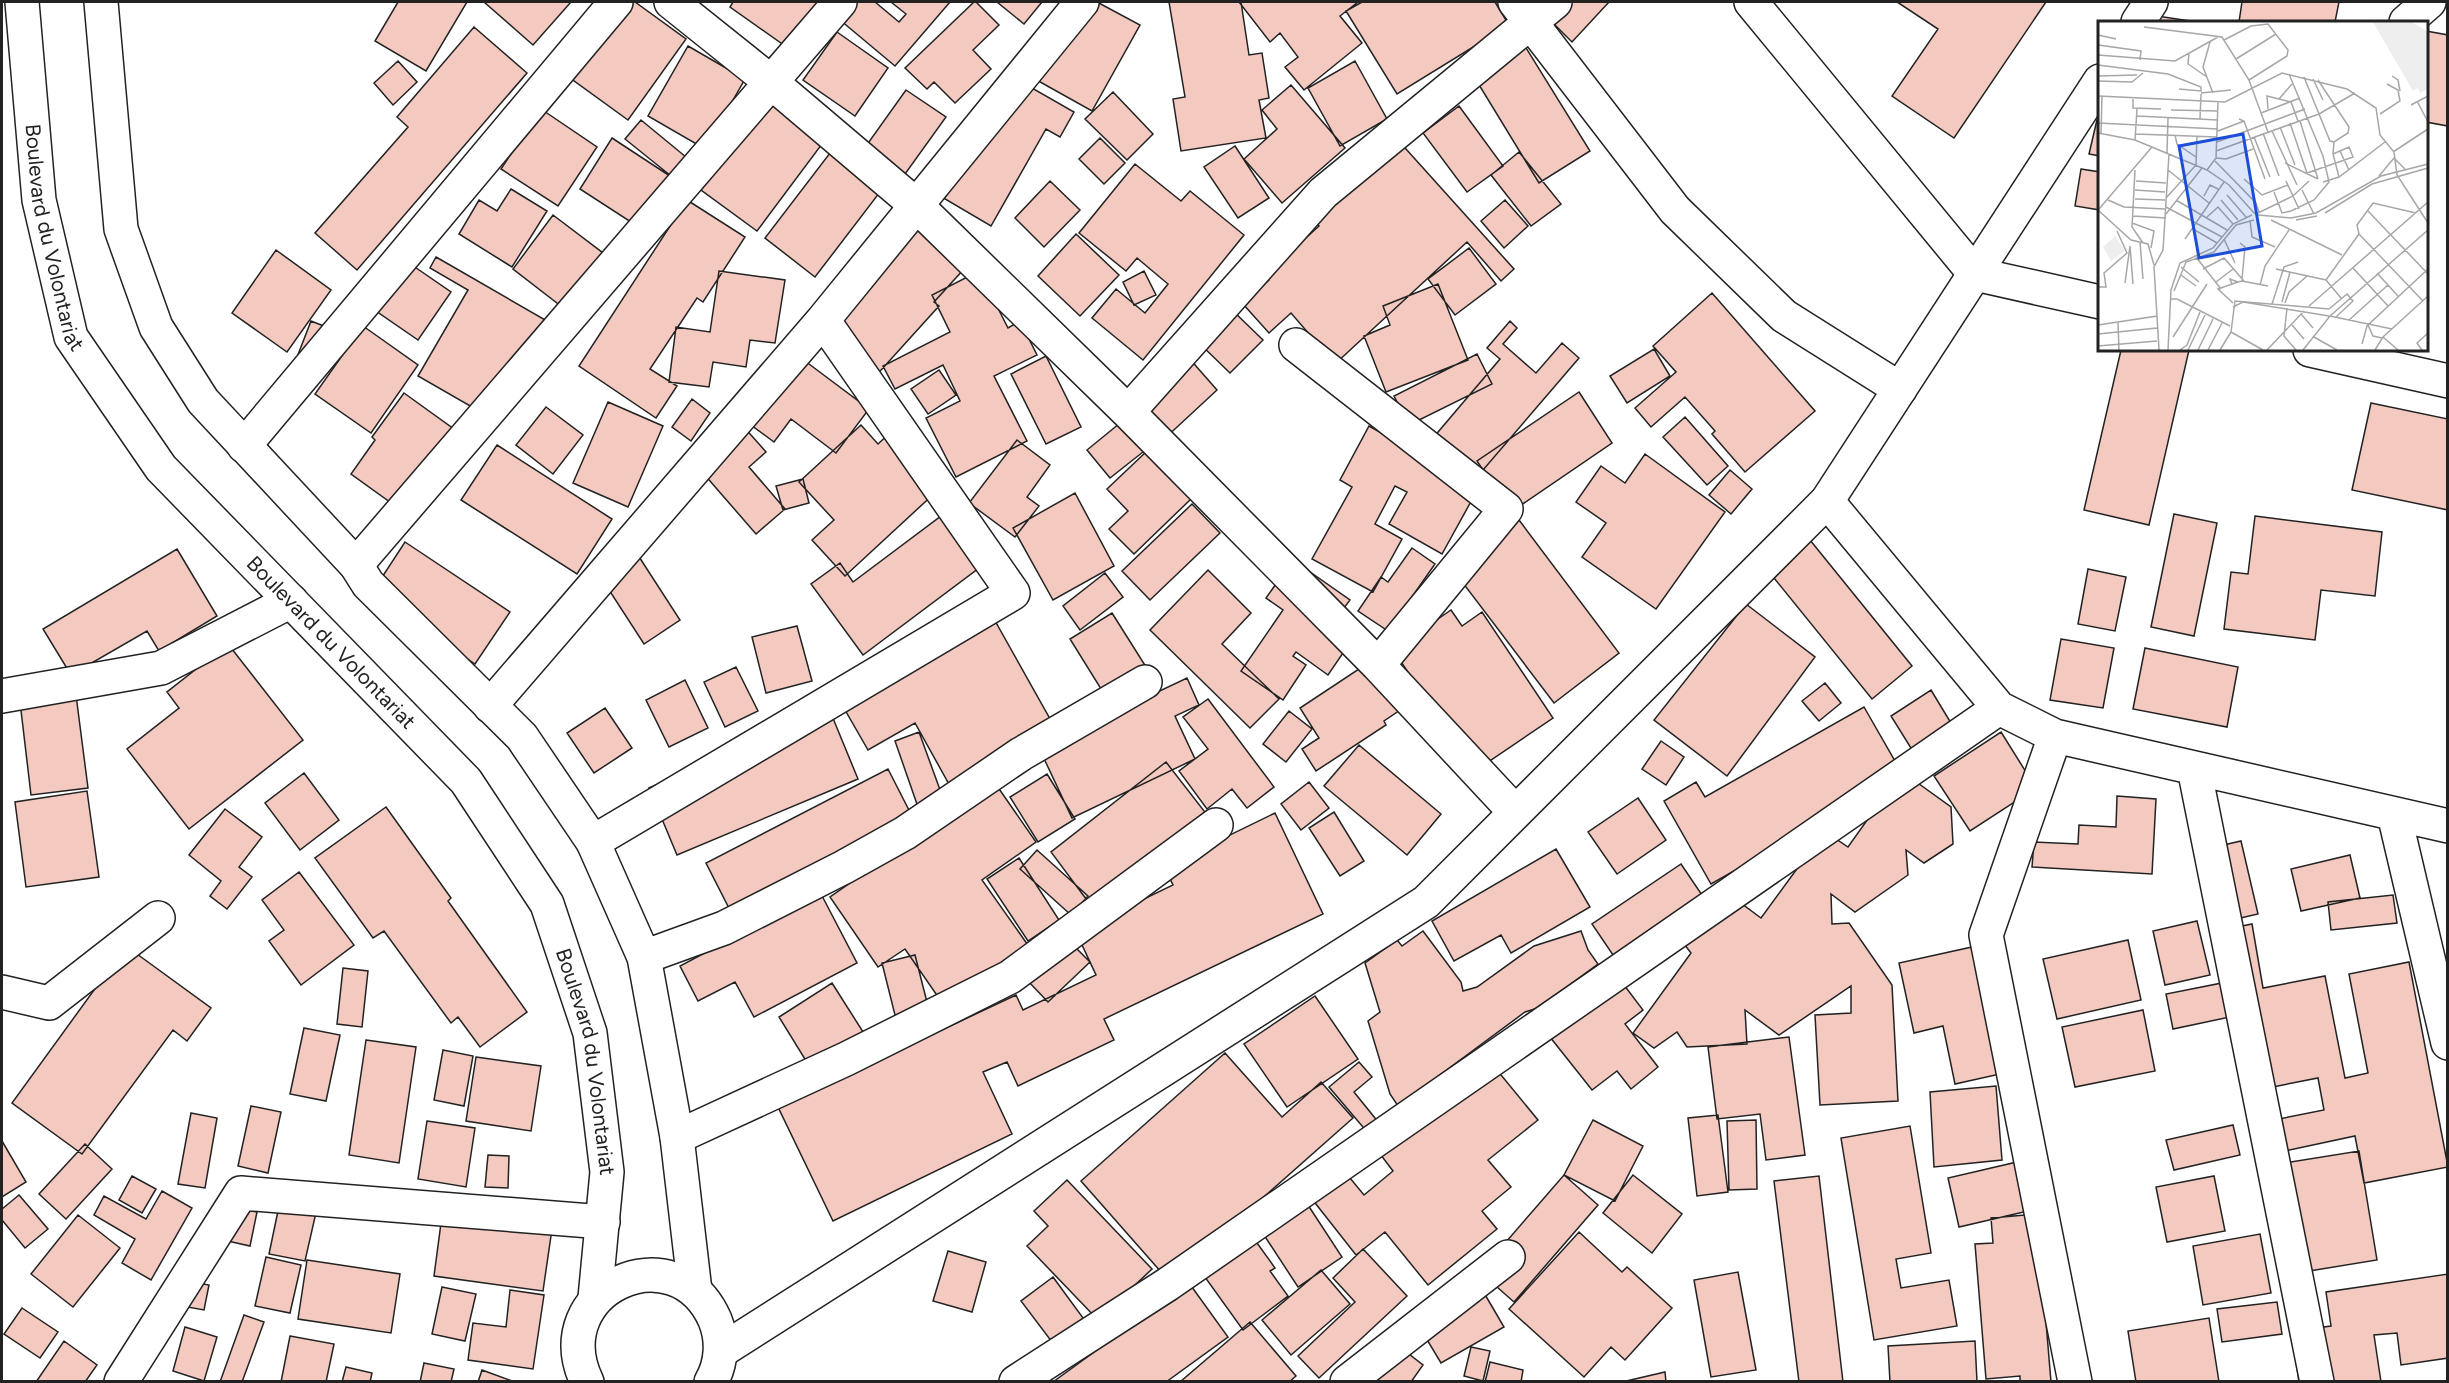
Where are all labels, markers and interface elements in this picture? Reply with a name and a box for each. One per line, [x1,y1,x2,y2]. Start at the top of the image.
inset map [2098,21,2428,351]
street label: Boulevard du Volontariat [21,123,90,356]
street label: Boulevard du Volontariat [242,551,421,734]
street label: Boulevard du Volontariat [551,945,620,1177]

